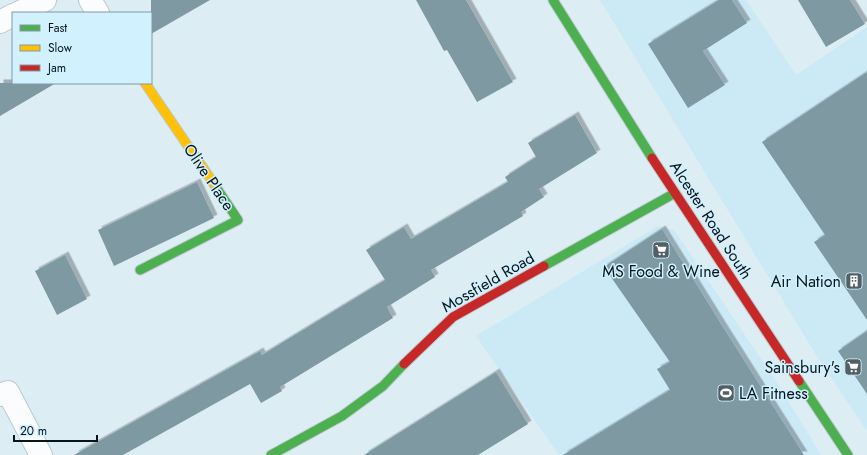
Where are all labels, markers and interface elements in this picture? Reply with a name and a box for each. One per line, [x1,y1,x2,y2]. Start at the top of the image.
legend [12,12,152,84]
text: Fast [48,19,67,37]
text: Slow [48,39,73,57]
text: Jam [46,59,66,77]
street label: Olive Place [178,139,240,215]
street label: Alcester Road South [664,157,758,283]
supermarket icon: MS Food & Wine [651,240,671,260]
street label: Mossfield Road [437,246,539,318]
place label: MS Food & Wine [602,260,720,283]
place label: Air Nation [771,270,841,293]
building icon: Air Nation [844,271,864,291]
place label: Sainsbury's [765,356,840,379]
supermarket icon: Sainsbury's [843,357,863,377]
place label: LA Fitness [739,382,808,405]
sports icon: LA Fitness [716,383,736,403]
scale bar [14,417,97,443]
text: 20 m [20,422,47,440]

